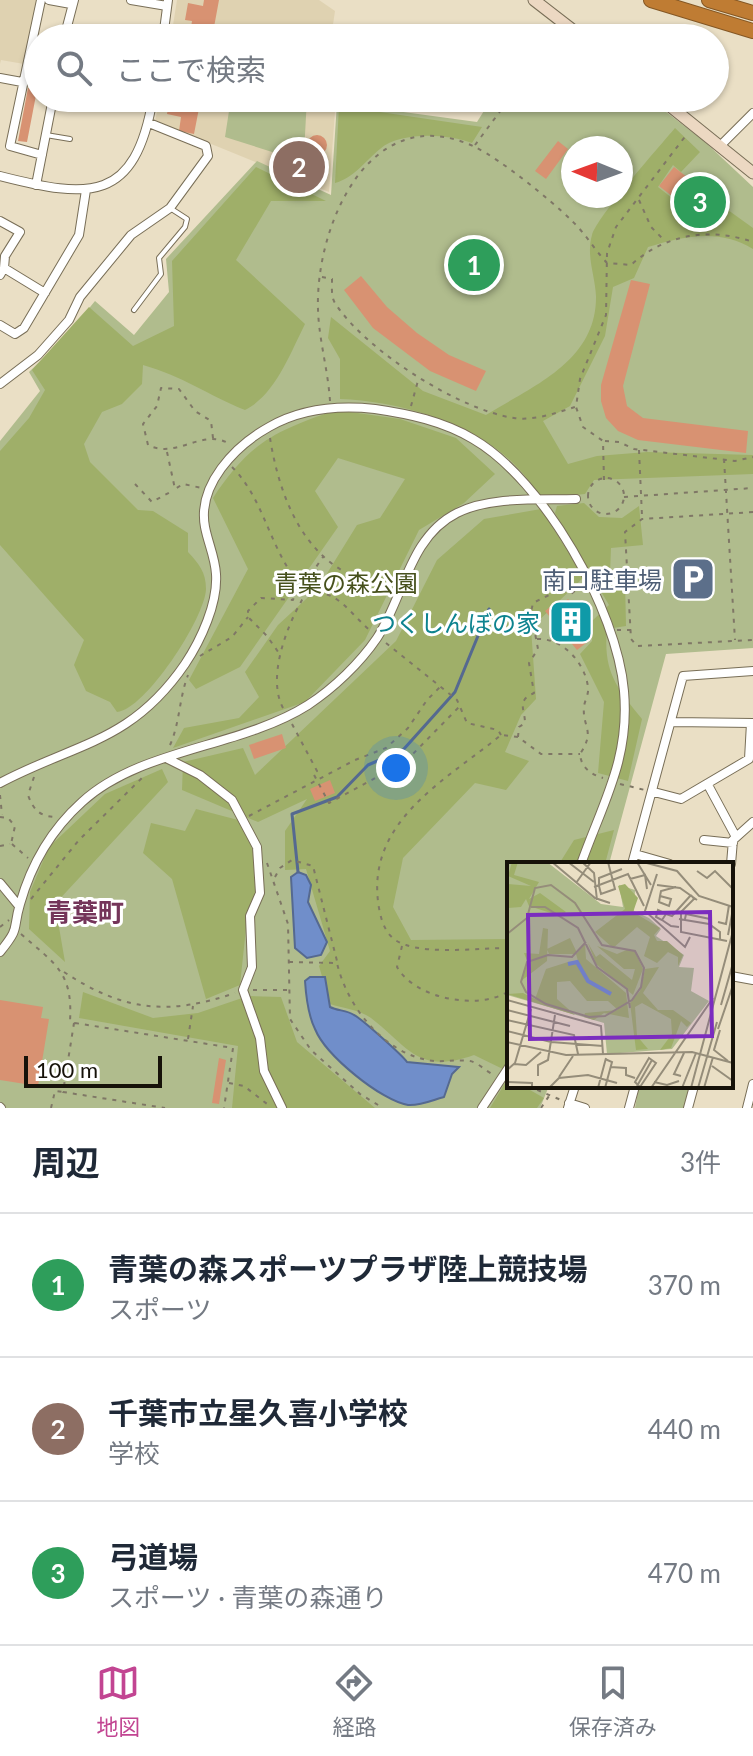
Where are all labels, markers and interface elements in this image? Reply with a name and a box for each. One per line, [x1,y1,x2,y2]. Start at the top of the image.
search box [24,24,729,112]
icon: search [52,46,96,90]
text: ここで検索 [116,51,266,87]
north arrow [561,136,633,208]
pin: 2 [273,137,325,197]
pin: 3 [674,172,726,232]
pin: 1 [448,235,500,295]
parking icon: 南口駐車場 [669,555,717,603]
place label: 南口駐車場 [542,565,662,594]
park label: 青葉の森公園 [274,568,418,597]
building icon: つくしんぼの家 [547,598,595,646]
place label: つくしんぼの家 [372,608,540,637]
your location [376,748,416,788]
inset map [507,862,733,1088]
district label: 青葉町 [46,896,124,928]
scale bar [24,1052,162,1088]
text: 100 m [36,1056,98,1083]
text: 周辺 [32,1141,100,1182]
text: 3件 [680,1146,721,1178]
text: 青葉の森スポーツプラザ陸上競技場 [108,1250,587,1286]
text: 1 [50,1269,66,1301]
text: 370 m [648,1269,721,1301]
text: スポーツ [108,1293,211,1325]
text: 千葉市立星久喜小学校 [108,1394,408,1430]
text: 2 [50,1413,66,1445]
text: 440 m [648,1413,721,1445]
text: 学校 [108,1437,160,1469]
text: 弓道場 [108,1538,198,1574]
text: 3 [50,1557,66,1589]
text: 470 m [648,1557,721,1589]
text: スポーツ · 青葉の森通り [108,1581,388,1613]
tab: 地図 [96,1661,140,1741]
tab: 経路 [332,1661,377,1741]
tab: 保存済み [569,1661,657,1741]

